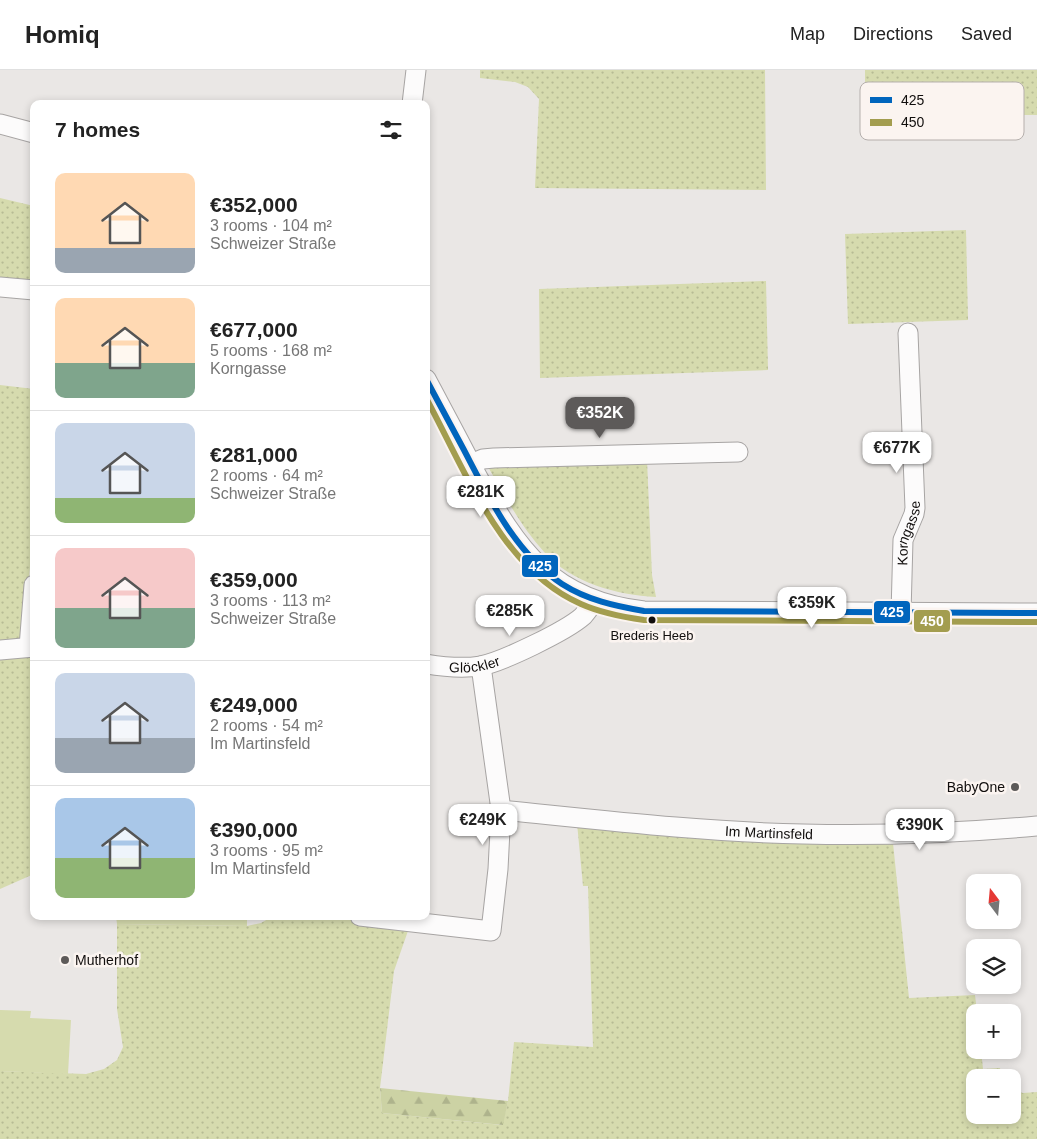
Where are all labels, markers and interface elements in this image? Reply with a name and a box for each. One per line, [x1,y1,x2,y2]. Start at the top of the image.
text: Homiq [25,21,100,48]
text: Map [790,24,825,44]
text: Directions [853,24,933,44]
text: Saved [961,24,1012,44]
legend [860,82,1024,140]
text: 425 [901,92,925,108]
text: 450 [901,114,925,130]
icon: filters [377,116,405,144]
text: 7 homes [55,118,140,141]
icon: home [95,193,155,253]
text: €352,000 [210,193,298,216]
text: 3 rooms · 104 m² [210,217,332,234]
text: Schweizer Straße [210,235,336,252]
icon: home [95,318,155,378]
text: €677,000 [210,318,298,341]
text: 5 rooms · 168 m² [210,342,332,359]
text: Korngasse [210,360,287,377]
pin: €352K [565,396,635,439]
text: €352K [576,404,624,421]
pin: €677K [862,432,932,474]
text: €677K [873,439,921,456]
icon: home [95,443,155,503]
text: €281,000 [210,443,298,466]
text: 2 rooms · 64 m² [210,467,323,484]
pin: €281K [446,476,516,518]
text: €281K [457,483,505,500]
text: Schweizer Straße [210,485,336,502]
street label: Korngasse [894,500,923,566]
line badge: 425 [521,554,559,578]
text: 425 [528,558,552,574]
icon: home [95,568,155,628]
text: €359,000 [210,568,298,591]
pin: €359K [777,586,847,629]
text: 3 rooms · 113 m² [210,592,331,609]
pin: €285K [475,594,545,637]
text: €359K [788,594,836,611]
line badge: 425 [873,600,911,624]
text: €285K [486,602,534,619]
text: 425 [880,604,904,620]
line badge: 450 [913,609,951,633]
text: Schweizer Straße [210,610,336,627]
text: 450 [920,613,944,629]
marker: Brederis Heeb [647,615,657,625]
place label: Brederis Heeb [610,628,694,643]
street label: Glöckler [449,652,502,676]
icon: home [95,693,155,753]
text: €249,000 [210,693,298,716]
text: 2 rooms · 54 m² [210,717,323,734]
text: Im Martinsfeld [210,735,310,752]
place label: BabyOne [947,779,1005,795]
marker: BabyOne [1009,781,1021,793]
pin: €249K [448,804,518,846]
pin: €390K [885,808,955,851]
text: €249K [459,811,507,828]
text: €390K [896,816,944,833]
icon: home [95,818,155,878]
text: €390,000 [210,818,298,841]
street label: Im Martinsfeld [725,823,813,842]
text: 3 rooms · 95 m² [210,842,323,859]
text: Im Martinsfeld [210,860,310,877]
north arrow [966,874,1021,929]
map controls [966,874,1021,1124]
button: layers [966,939,1021,994]
place label: Mutherhof [75,952,138,968]
marker: Mutherhof [59,954,71,966]
button: + [966,1004,1021,1059]
button: − [966,1069,1021,1124]

